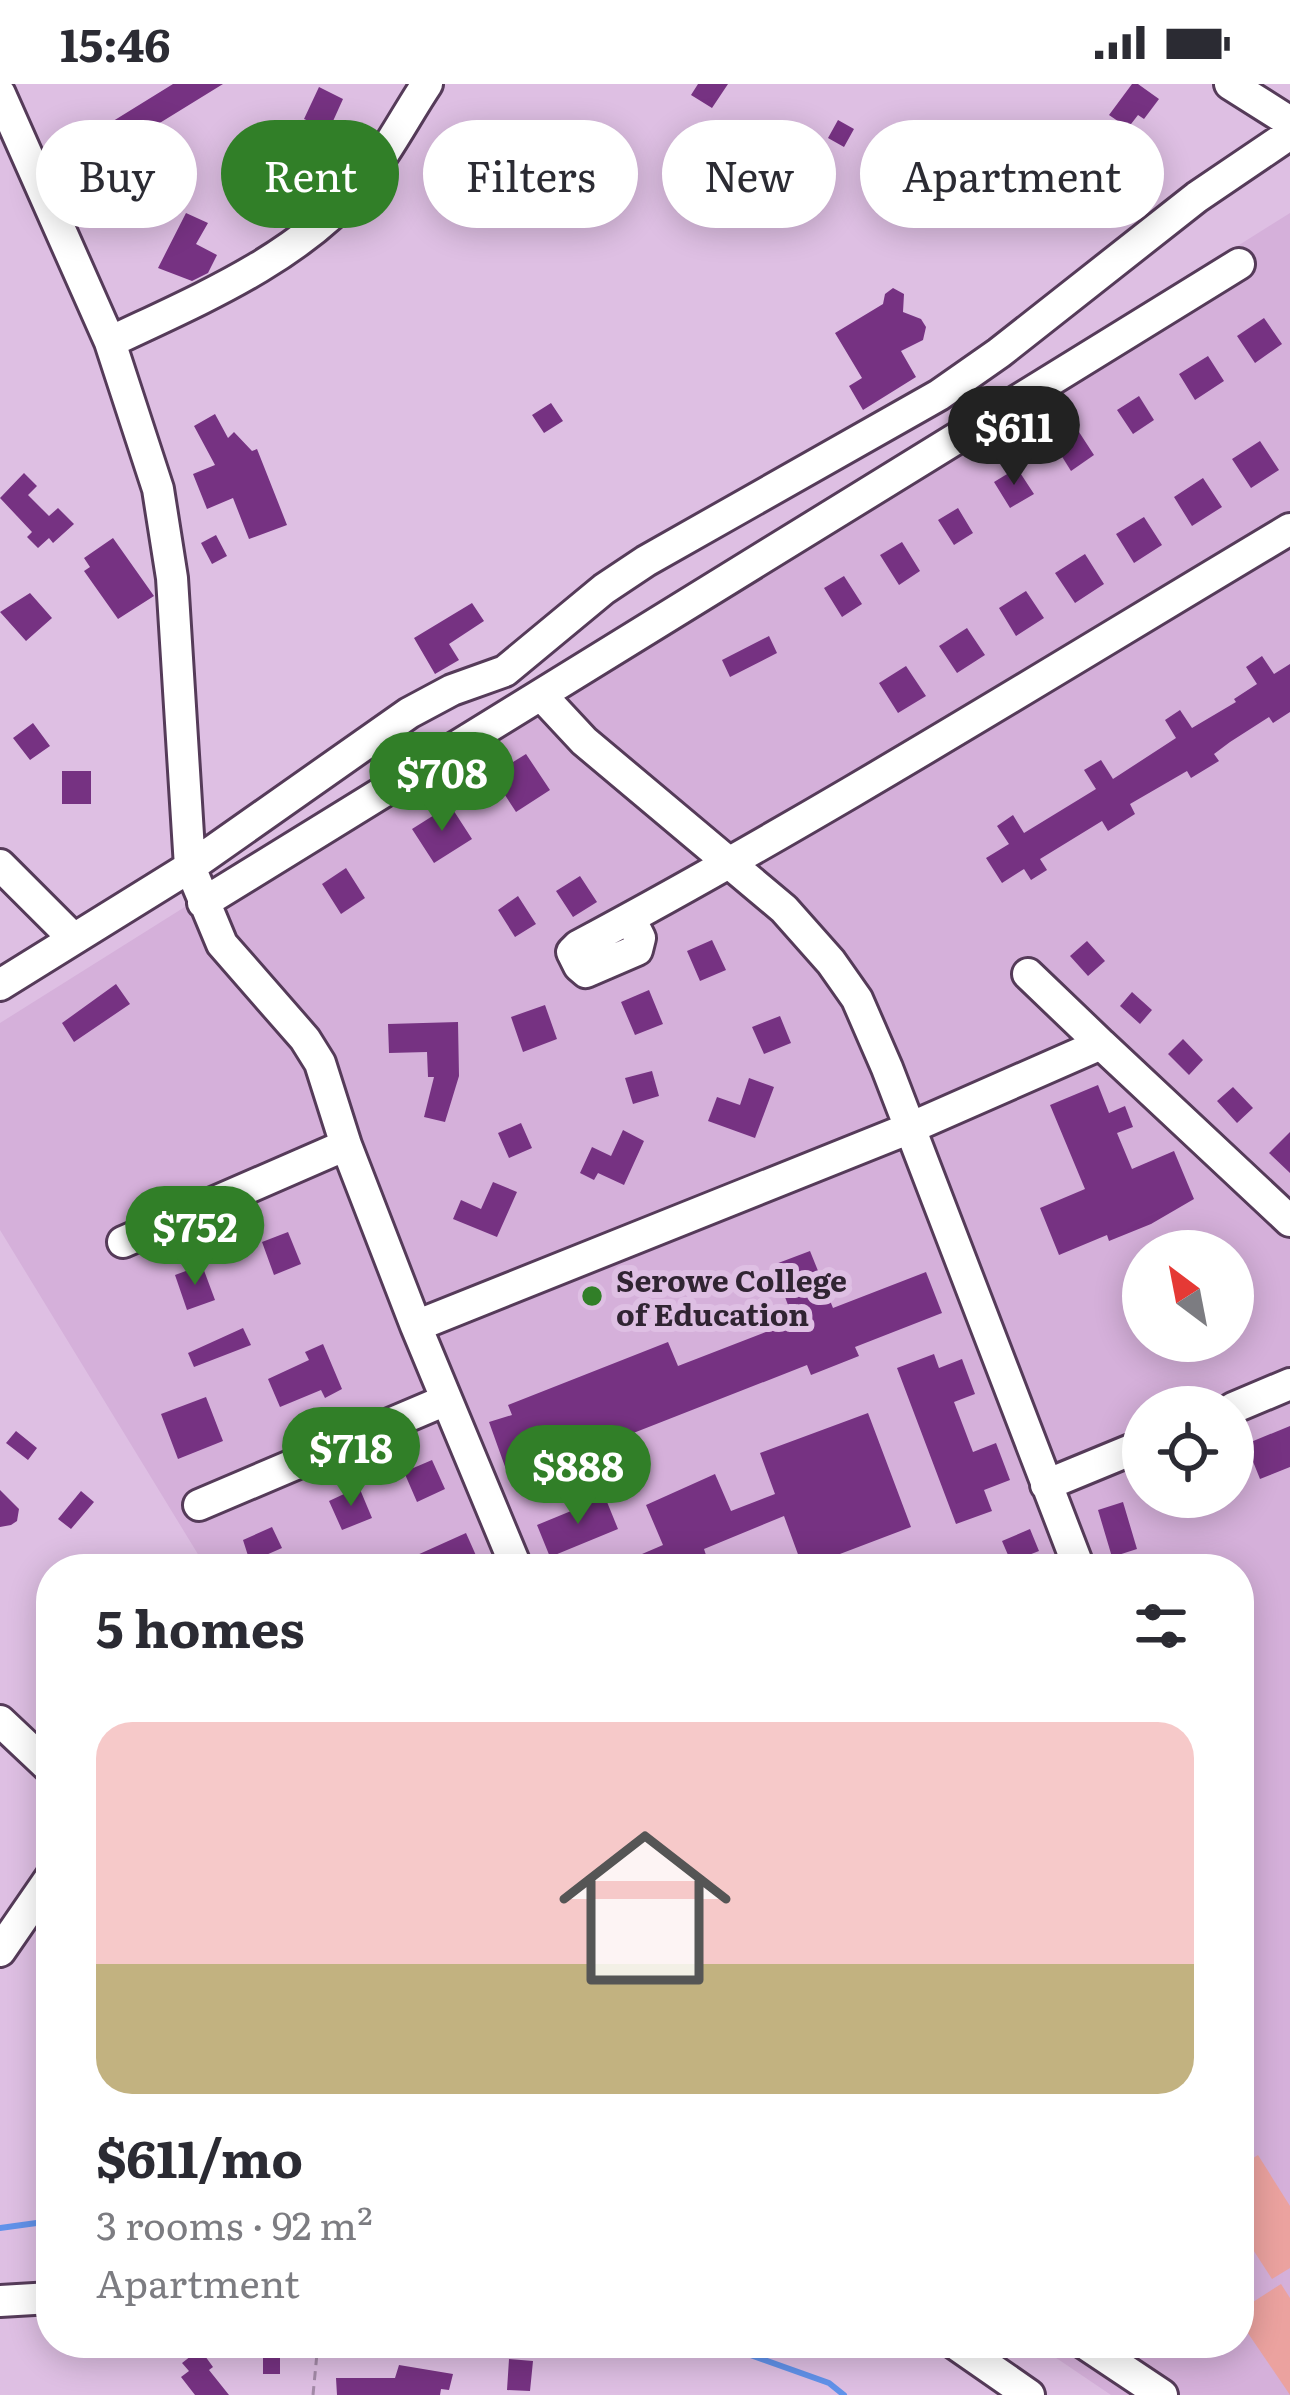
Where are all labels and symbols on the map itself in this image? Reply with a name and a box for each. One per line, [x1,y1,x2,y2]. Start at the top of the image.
pin: $611 [943,386,1085,488]
pin: $708 [371,732,513,834]
pin: $752 [124,1186,266,1288]
north arrow [1122,1230,1254,1362]
place label: Serowe College of Education [616,1257,847,1335]
marker: Serowe College of Education [579,1283,605,1309]
pin: $718 [280,1407,422,1509]
pin: $888 [507,1425,649,1527]

